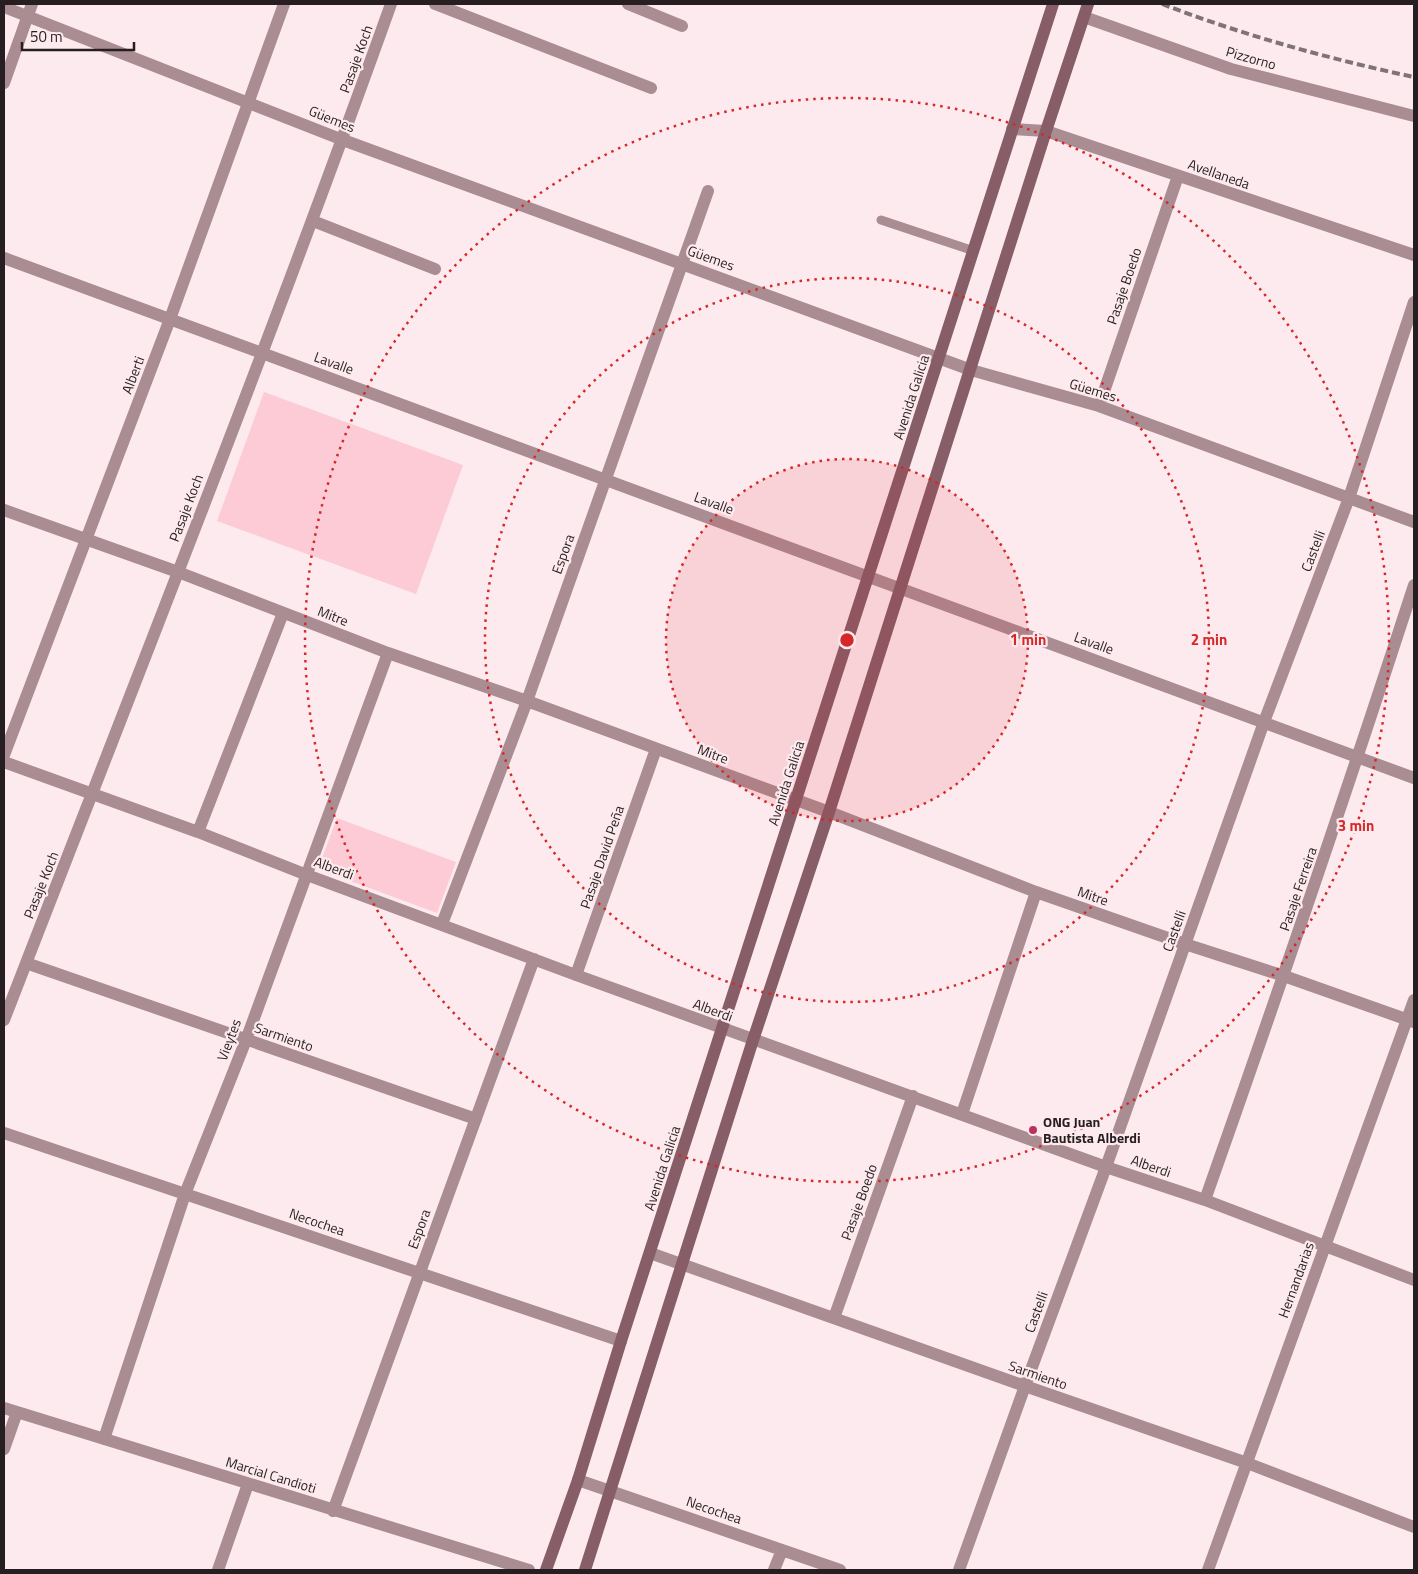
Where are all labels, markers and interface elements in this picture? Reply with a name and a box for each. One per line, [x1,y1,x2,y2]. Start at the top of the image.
scale bar [22,20,135,52]
street label: Pasaje Koch [334,22,377,96]
text: 50 m [30,25,63,48]
street label: Pizzorno [1224,40,1279,75]
street label: Güemes [306,100,359,137]
street label: Avellaneda [1185,153,1253,194]
street label: Güemes [685,239,738,276]
street label: Pasaje Boedo [1101,245,1146,327]
street label: Lavalle [311,346,357,379]
street label: Avenida Galicia [887,352,934,442]
street label: Alberti [116,353,149,397]
street label: Güemes [1067,372,1119,407]
street label: Pasaje Koch [163,471,208,545]
street label: Lavalle [691,486,737,519]
street label: Castelli [1295,527,1330,575]
street label: Espora [546,531,579,577]
street label: Mitre [315,600,352,631]
street label: Lavalle [1071,626,1117,659]
text: 1 min [1010,628,1046,651]
text: 2 min [1191,628,1227,651]
centre of rings [838,631,856,649]
street label: Mitre [695,738,732,769]
street label: Avenida Galicia [762,738,809,828]
street label: Pasaje David Peña [574,802,629,911]
text: 3 min [1338,814,1374,837]
street label: Pasaje Ferreira [1273,844,1322,934]
street label: Pasaje Koch [18,848,64,922]
street label: Alberdi [311,851,357,884]
street label: Mitre [1075,880,1111,911]
street label: Castelli [1156,907,1191,954]
street label: Alberdi [690,993,736,1026]
street label: Vieytes [211,1016,246,1064]
street label: Sarmiento [252,1017,316,1056]
place label: ONG Juan Bautista Alberdi [1043,1111,1141,1148]
street label: Avenida Galicia [638,1123,685,1213]
marker: ONG Juan Bautista Alberdi [1027,1124,1039,1136]
street label: Alberdi [1128,1149,1174,1182]
street label: Pasaje Boedo [835,1161,882,1243]
street label: Necochea [287,1202,348,1241]
street label: Espora [402,1206,435,1252]
street label: Hernandarias [1272,1239,1319,1321]
street label: Castelli [1018,1288,1053,1335]
street label: Sarmiento [1006,1355,1070,1394]
street label: Marcial Candioti [223,1451,319,1498]
street label: Necochea [684,1490,745,1529]

